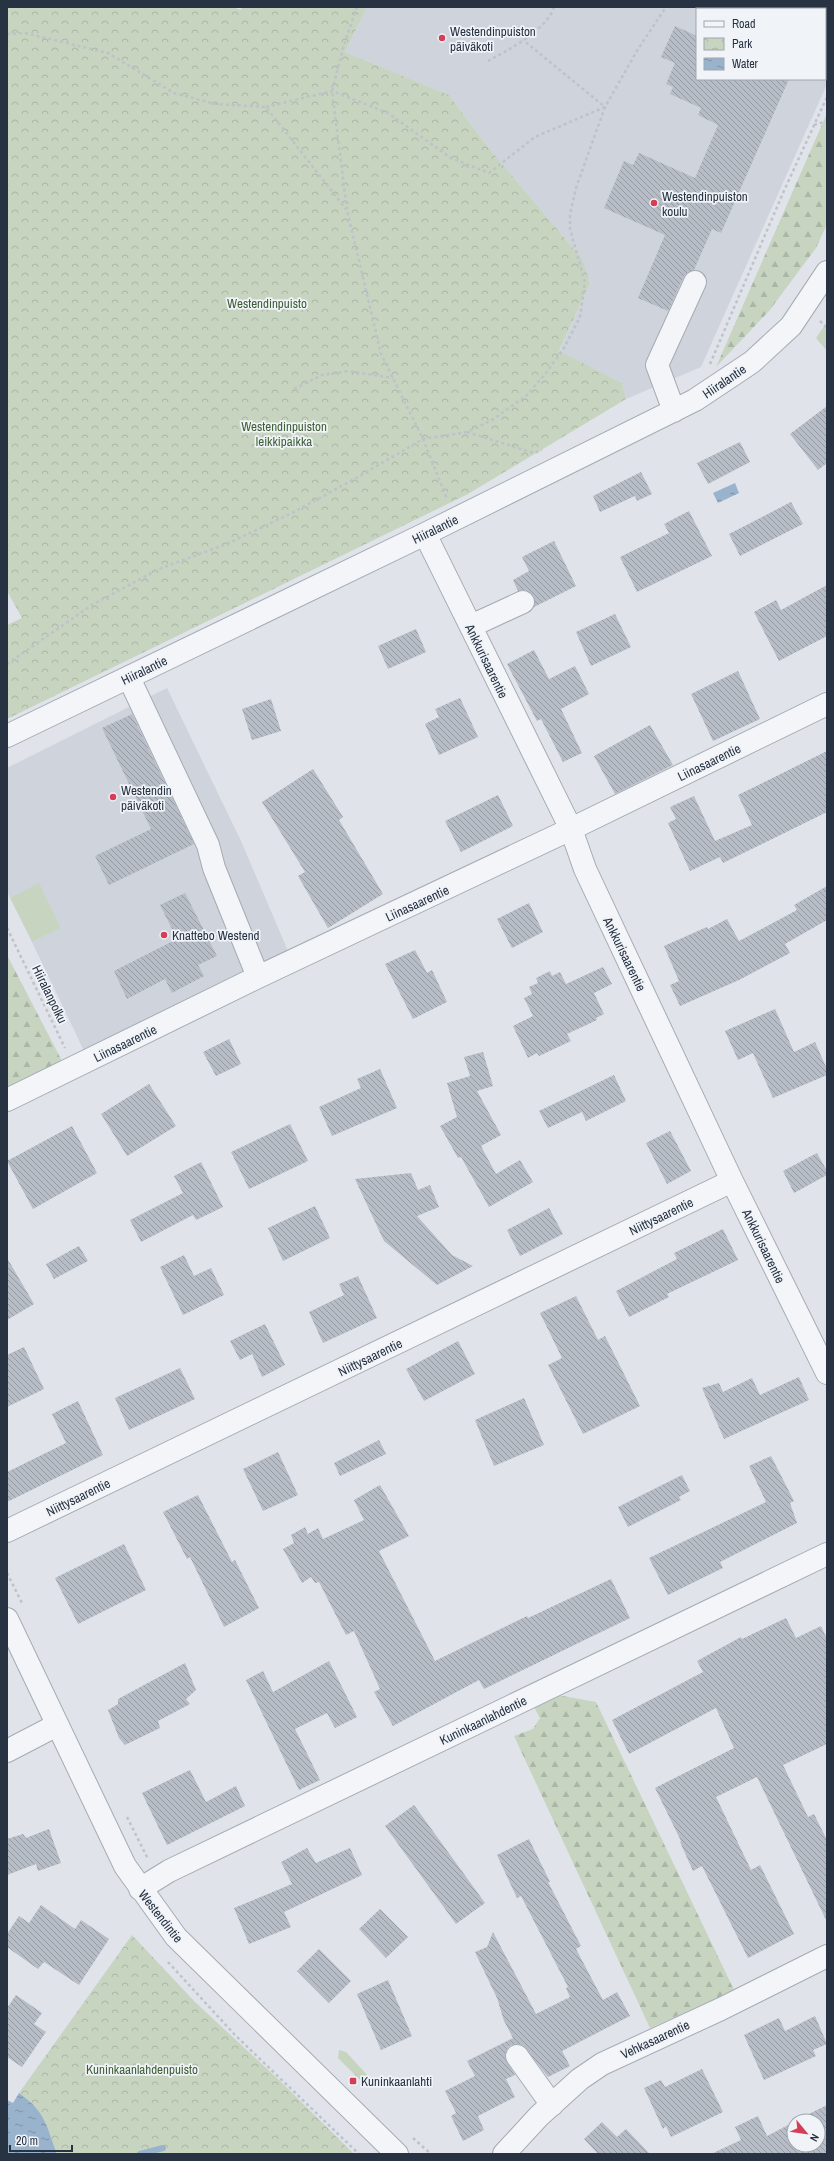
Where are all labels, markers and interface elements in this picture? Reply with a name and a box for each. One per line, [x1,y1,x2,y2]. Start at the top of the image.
legend [696,8,826,80]
text: Road [732,16,756,32]
place label: Westendinpuiston päiväkoti [450,23,536,55]
marker: Westendinpuiston päiväkoti [437,33,447,43]
text: Park [732,36,752,52]
text: Water [732,56,759,72]
place label: Westendinpuiston koulu [662,188,748,220]
marker: Westendinpuiston koulu [649,198,659,208]
park label: Westendinpuisto [227,295,307,312]
street label: Hiiralantie [699,361,749,402]
park label: Westendinpuiston leikkipaikka [241,418,327,450]
street label: Hiiralantie [409,511,461,548]
street label: Ankkurisaarentie [461,620,512,701]
street label: Hiiralantie [118,652,170,689]
street label: Liinasaarentie [675,740,744,785]
place label: Westendin päiväkoti [121,782,172,814]
marker: Westendin päiväkoti [108,792,118,802]
street label: Liinasaarentie [383,881,452,926]
street label: Ankkurisaarentie [599,913,650,994]
place label: Knattebo Westend [172,927,260,944]
marker: Knattebo Westend [159,930,169,940]
street label: Hiiralanpolku [28,962,71,1026]
street label: Liinasaarentie [91,1021,160,1066]
street label: Niittysaarentie [626,1194,696,1239]
street label: Ankkurisaarentie [738,1205,789,1286]
street label: Niittysaarentie [335,1335,405,1380]
street label: Niittysaarentie [43,1475,113,1520]
street label: Kuninkaanlahdentie [437,1692,530,1749]
street label: Westendintie [135,1886,187,1946]
street label: Vehkasaarentie [618,2016,692,2063]
park label: Kuninkaanlahdenpuisto [86,2061,198,2078]
place label: Kuninkaanlahti [361,2073,432,2090]
marker: Kuninkaanlahti [348,2076,358,2086]
north arrow [786,2113,826,2153]
scale bar [10,2127,72,2153]
text: N [807,2132,822,2144]
text: 20 m [16,2133,38,2149]

